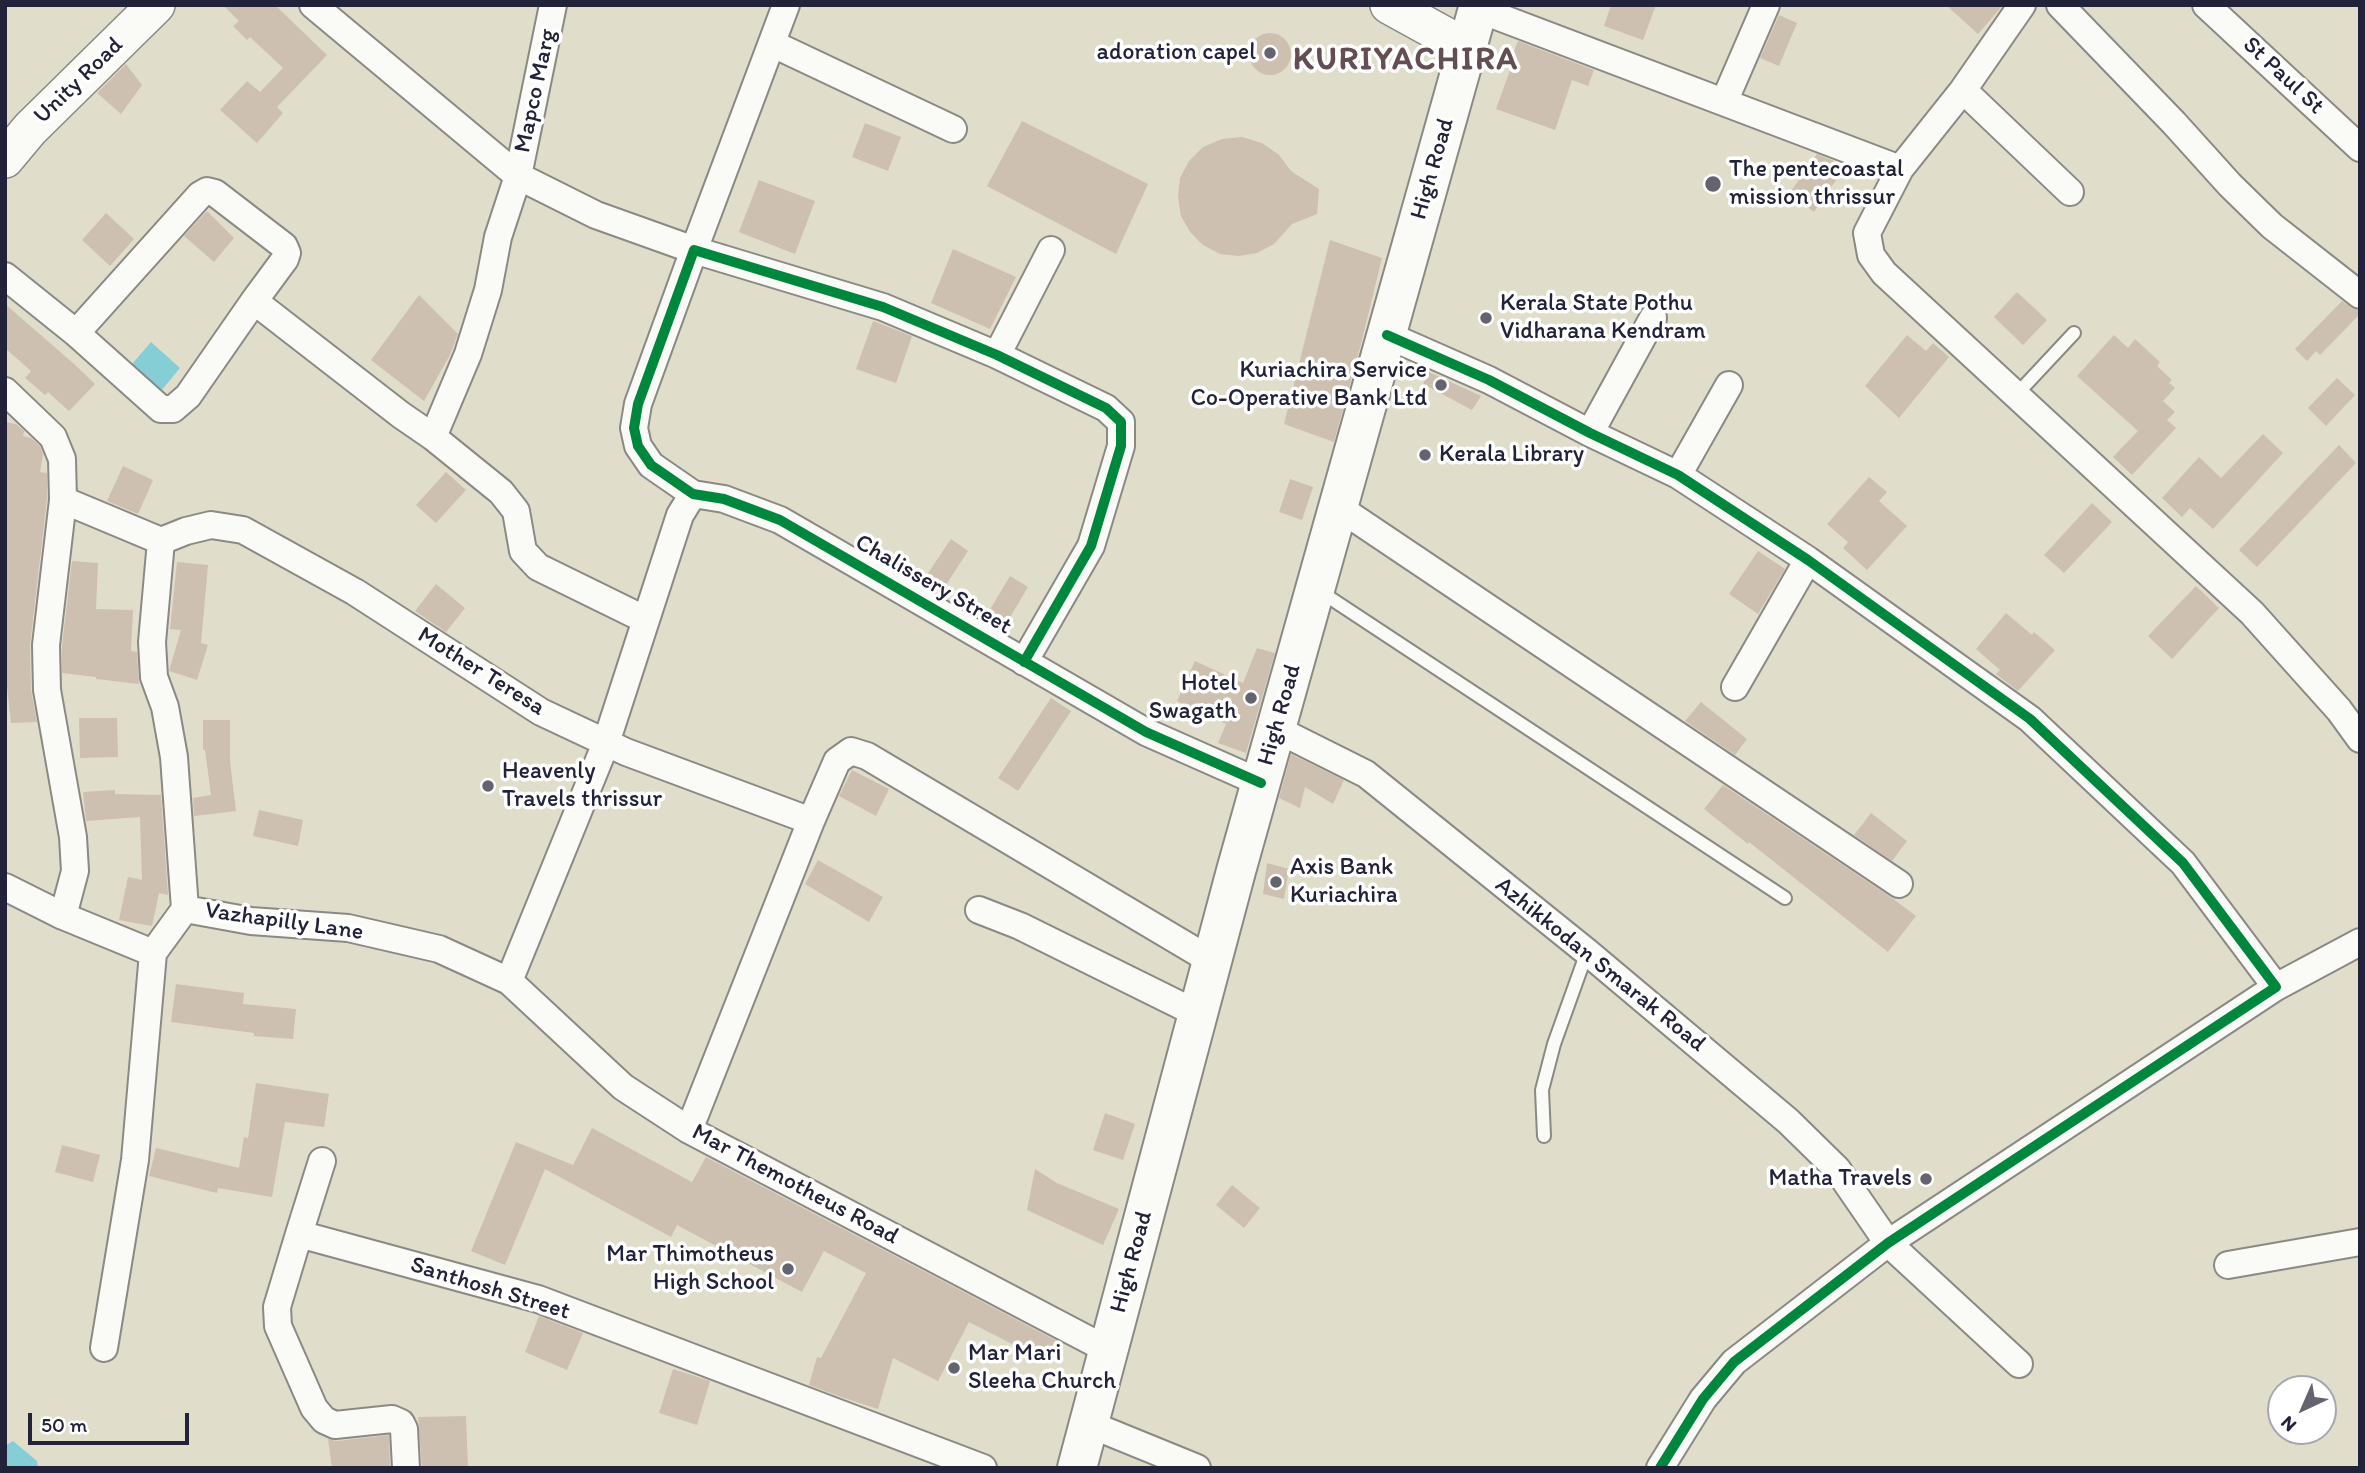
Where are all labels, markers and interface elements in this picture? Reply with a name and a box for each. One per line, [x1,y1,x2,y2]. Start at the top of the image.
street label: Mapco Marg [509,27,563,155]
street label: Unity Road [28,31,130,131]
street label: St Paul St [2236,31,2330,121]
place label: adoration capel [1096,39,1256,67]
district label: KURIYACHIRA [1295,42,1517,80]
marker: adoration capel [1262,45,1278,61]
street label: High Road [1405,115,1461,223]
place label: The pentecoastal mission thrissur [1729,156,1904,212]
marker: The pentecoastal mission thrissur [1703,174,1723,194]
place label: Kerala State Pothu Vidharana Kendram [1500,290,1706,346]
marker: Kerala State Pothu Vidharana Kendram [1478,310,1494,326]
place label: Kuriachira Service Co-Operative Bank Ltd [1190,357,1427,413]
marker: Kuriachira Service Co-Operative Bank Ltd [1433,377,1449,393]
place label: Kerala Library [1439,441,1584,469]
marker: Kerala Library [1417,447,1433,463]
street label: Chalissery Street [850,529,1016,641]
street label: Mother Teresa [412,621,550,723]
street label: High Road [1252,661,1308,769]
place label: Hotel Swagath [1149,670,1237,726]
marker: Hotel Swagath [1243,690,1259,706]
place label: Heavenly Travels thrissur [502,758,662,814]
marker: Heavenly Travels thrissur [480,778,496,794]
place label: Axis Bank Kuriachira [1290,854,1398,910]
street label: Azhikkodan Smarak Road [1489,871,1711,1059]
marker: Axis Bank Kuriachira [1268,874,1284,890]
street label: Vazhapilly Lane [203,897,365,947]
street label: Mar Themotheus Road [687,1118,903,1252]
place label: Matha Travels [1769,1165,1912,1193]
marker: Matha Travels [1918,1171,1934,1187]
street label: High Road [1105,1208,1159,1316]
place label: Mar Thimotheus High School [606,1241,774,1297]
street label: Santhosh Street [407,1251,573,1327]
marker: Mar Thimotheus High School [780,1261,796,1277]
place label: Mar Mari Sleeha Church [968,1340,1116,1396]
marker: Mar Mari Sleeha Church [946,1360,962,1376]
north arrow [2267,1375,2337,1445]
scale bar [32,1400,192,1444]
text: N [2276,1411,2301,1437]
text: 50 m [41,1412,87,1437]

